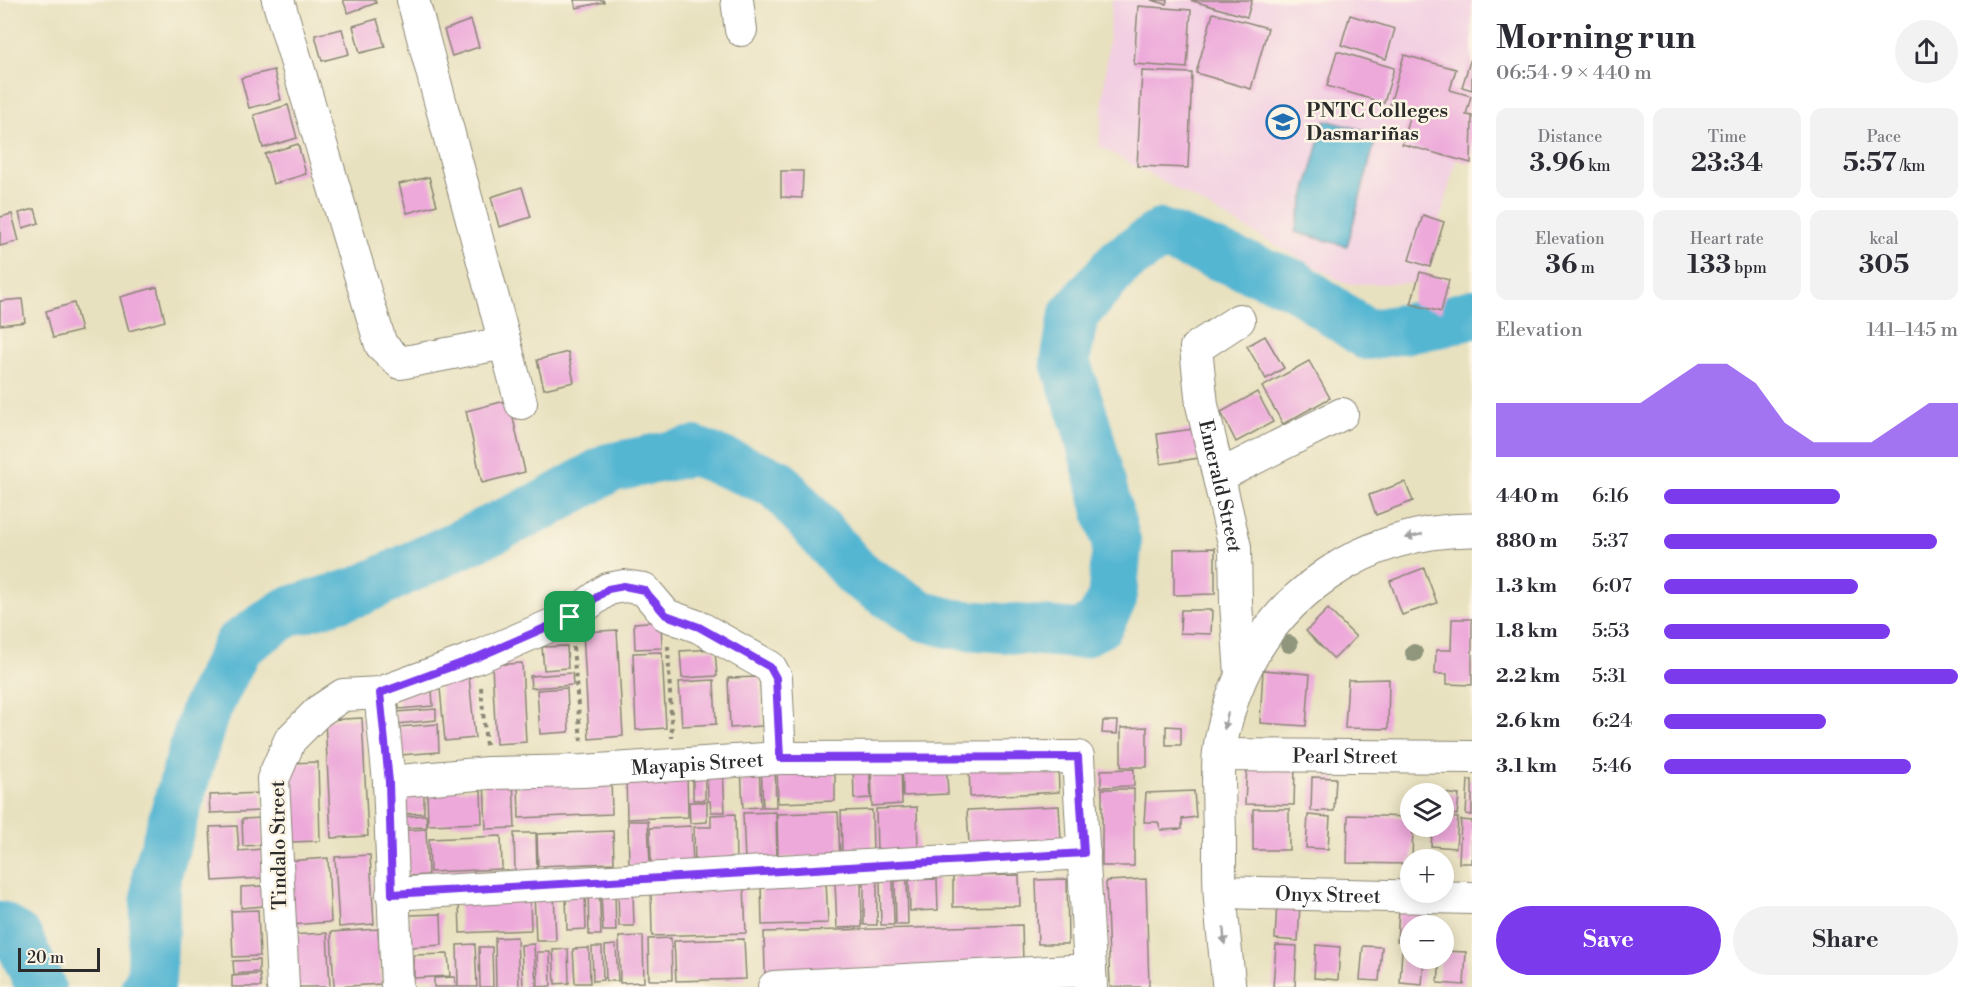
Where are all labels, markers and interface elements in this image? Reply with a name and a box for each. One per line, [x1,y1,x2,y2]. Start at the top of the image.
text: Morning run [1496,18,1696,59]
button: share [1895,20,1958,83]
text: 06:54 · 9 × 440 m [1496,61,1652,86]
place label: PNTC Colleges Dasmariñas [1306,99,1448,147]
school or university icon: PNTC Colleges Dasmariñas [1265,104,1301,140]
text: Distance [1538,127,1602,147]
text: Time [1708,127,1746,147]
text: Pace [1867,127,1901,147]
text: 3.96 [1529,147,1585,179]
text: 23:34 [1691,147,1763,179]
text: 5:57 [1843,147,1897,179]
text: km [1585,156,1611,176]
text: /km [1897,156,1925,176]
text: Elevation [1535,229,1605,249]
text: Heart rate [1690,229,1764,249]
text: kcal [1869,229,1899,249]
text: 36 [1545,249,1577,281]
text: 133 [1687,249,1731,281]
text: 305 [1859,249,1909,281]
text: m [1577,258,1595,278]
text: bpm [1731,258,1767,278]
text: Elevation [1496,318,1583,343]
text: 141–145 m [1867,318,1958,343]
street label: Emerald Street [1192,418,1246,553]
text: 440 m [1496,484,1559,509]
text: 6:16 [1592,484,1629,509]
text: 880 m [1496,529,1557,554]
text: 5:37 [1592,529,1628,554]
one-way arrow [1405,531,1423,541]
text: 1.3 km [1496,574,1557,599]
text: 6:07 [1592,574,1632,599]
pin [544,591,595,642]
icon: arrive [553,600,586,633]
text: 1.8 km [1496,619,1558,644]
text: 5:53 [1592,619,1630,644]
text: 2.2 km [1496,664,1560,689]
text: 5:31 [1592,664,1627,689]
text: 2.6 km [1496,709,1560,734]
text: 6:24 [1592,709,1632,734]
one-way arrow [1220,712,1230,730]
street label: Pearl Street [1292,745,1398,770]
street label: Mayapis Street [630,748,765,782]
text: 3.1 km [1496,754,1557,779]
text: 5:46 [1592,754,1632,779]
street label: Tindalo Street [266,780,293,910]
map controls [1400,783,1454,969]
button: layers [1400,783,1454,837]
button: + [1400,849,1454,903]
street label: Onyx Street [1275,882,1381,910]
button: Save [1496,906,1721,975]
button: Share [1733,906,1958,975]
button: − [1400,915,1454,969]
one-way arrow [1219,927,1229,946]
scale bar [18,945,100,972]
text: 20 m [27,948,64,968]

